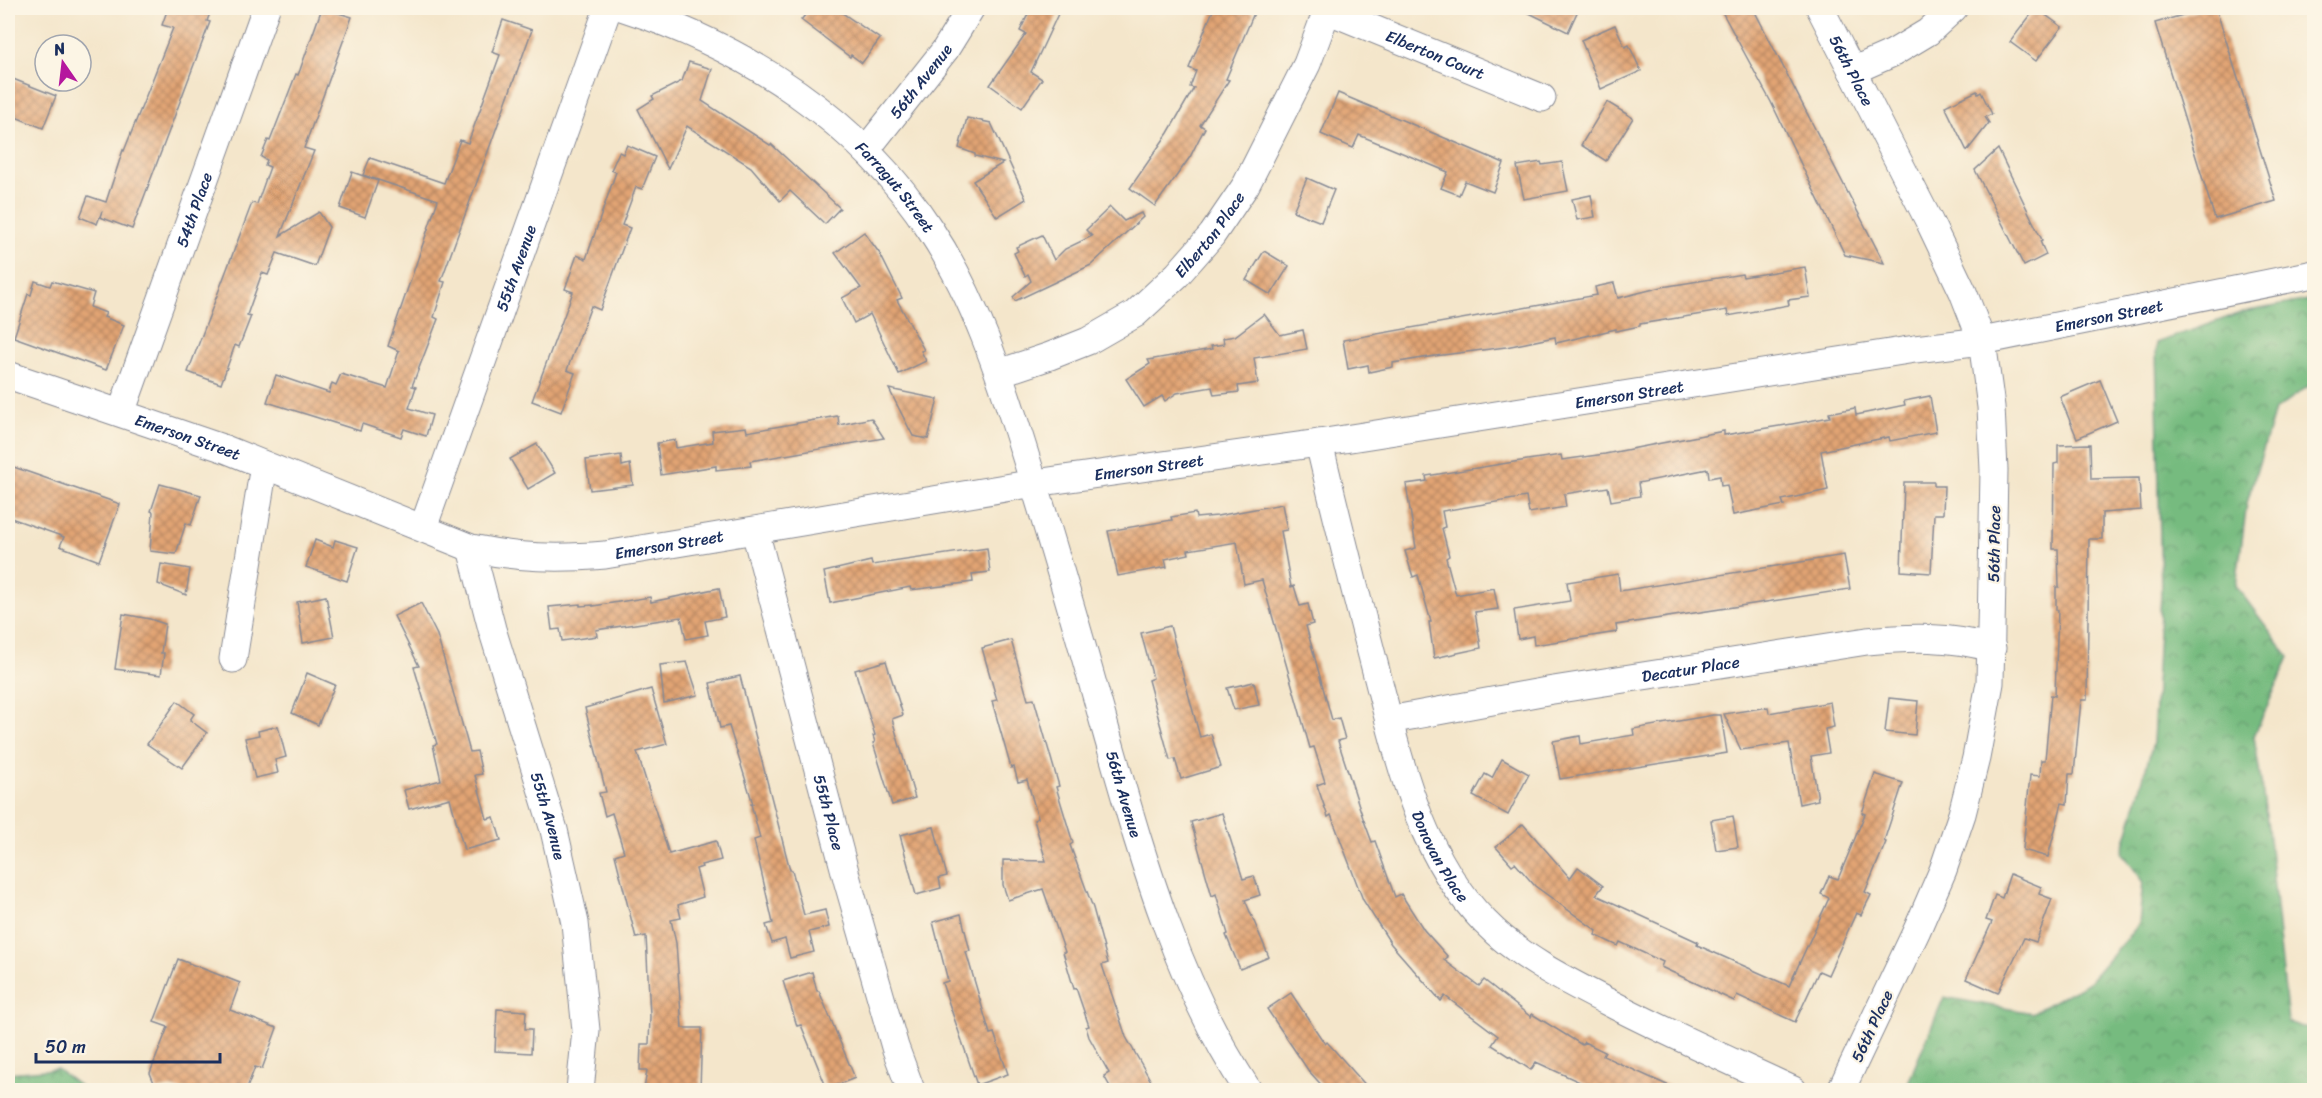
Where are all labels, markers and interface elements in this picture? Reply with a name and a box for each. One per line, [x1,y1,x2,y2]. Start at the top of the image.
street label: Elberton Court [1381,21,1489,88]
street label: 56th Place [1821,29,1882,111]
north arrow [33,33,93,93]
text: N [50,33,69,65]
street label: 56th Avenue [881,38,960,125]
street label: Farragut Street [849,134,943,239]
street label: 54th Place [167,168,221,251]
street label: Elberton Place [1166,185,1252,284]
street label: 55th Avenue [487,220,544,315]
street label: Emerson Street [2052,290,2165,341]
street label: Emerson Street [1573,371,1686,417]
street label: Emerson Street [131,405,245,468]
street label: Emerson Street [1092,445,1205,489]
street label: 56th Place [1979,505,2009,583]
street label: Emerson Street [612,521,726,568]
street label: Decatur Place [1640,647,1742,691]
street label: 56th Avenue [1098,747,1151,841]
street label: 55th Avenue [522,768,575,863]
street label: 55th Place [805,771,853,854]
street label: Donovan Place [1404,806,1477,909]
street label: 56th Place [1843,985,1901,1067]
scale bar [36,1026,220,1064]
text: 50 m [45,1031,86,1063]

